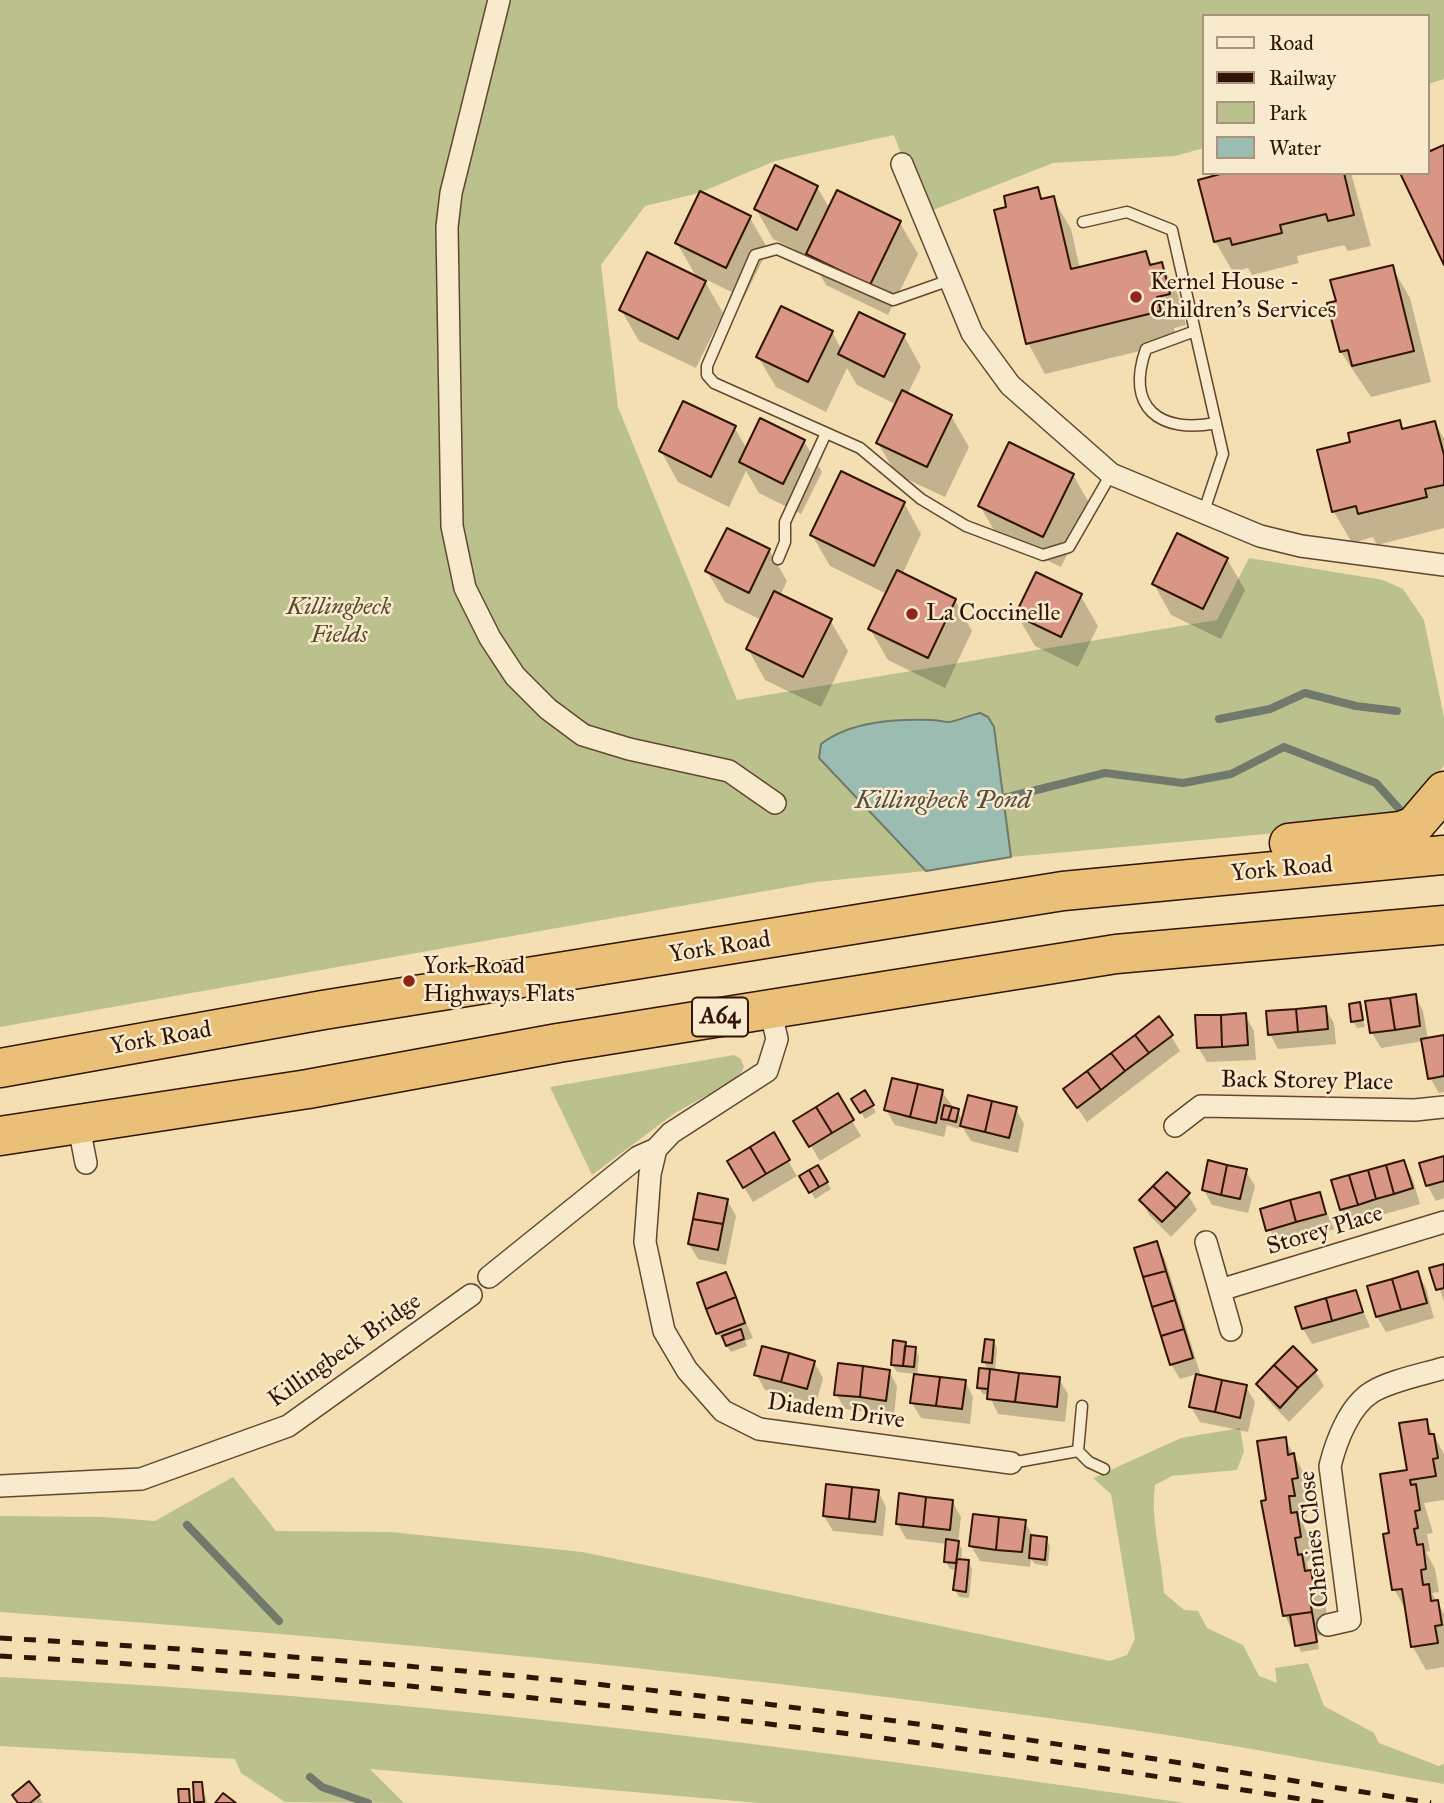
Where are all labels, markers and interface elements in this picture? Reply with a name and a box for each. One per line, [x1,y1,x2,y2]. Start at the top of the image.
legend [1202,14,1430,175]
text: Road [1269,30,1314,56]
text: Railway [1269,65,1336,91]
text: Park [1269,100,1307,126]
text: Water [1269,135,1321,161]
place label: Kernel House - Children's Services [1150,269,1336,325]
marker: Kernel House - Children's Services [1128,289,1144,305]
park label: Killingbeck Fields [287,594,391,650]
place label: La Coccinelle [926,600,1060,628]
marker: La Coccinelle [904,606,920,622]
water label: Killingbeck Pond [855,786,1031,818]
street label: York Road [1230,851,1334,889]
street label: York Road [667,926,773,970]
place label: York Road Highways Flats [423,953,575,1009]
marker: York Road Highways Flats [401,973,417,989]
road number: A64 [692,998,748,1036]
street label: York Road [108,1016,214,1062]
street label: Back Storey Place [1220,1066,1394,1098]
street label: Storey Place [1263,1200,1387,1262]
street label: Killingbeck Bridge [263,1288,427,1414]
street label: Diadem Drive [765,1388,907,1436]
street label: Chenies Close [1294,1469,1336,1609]

